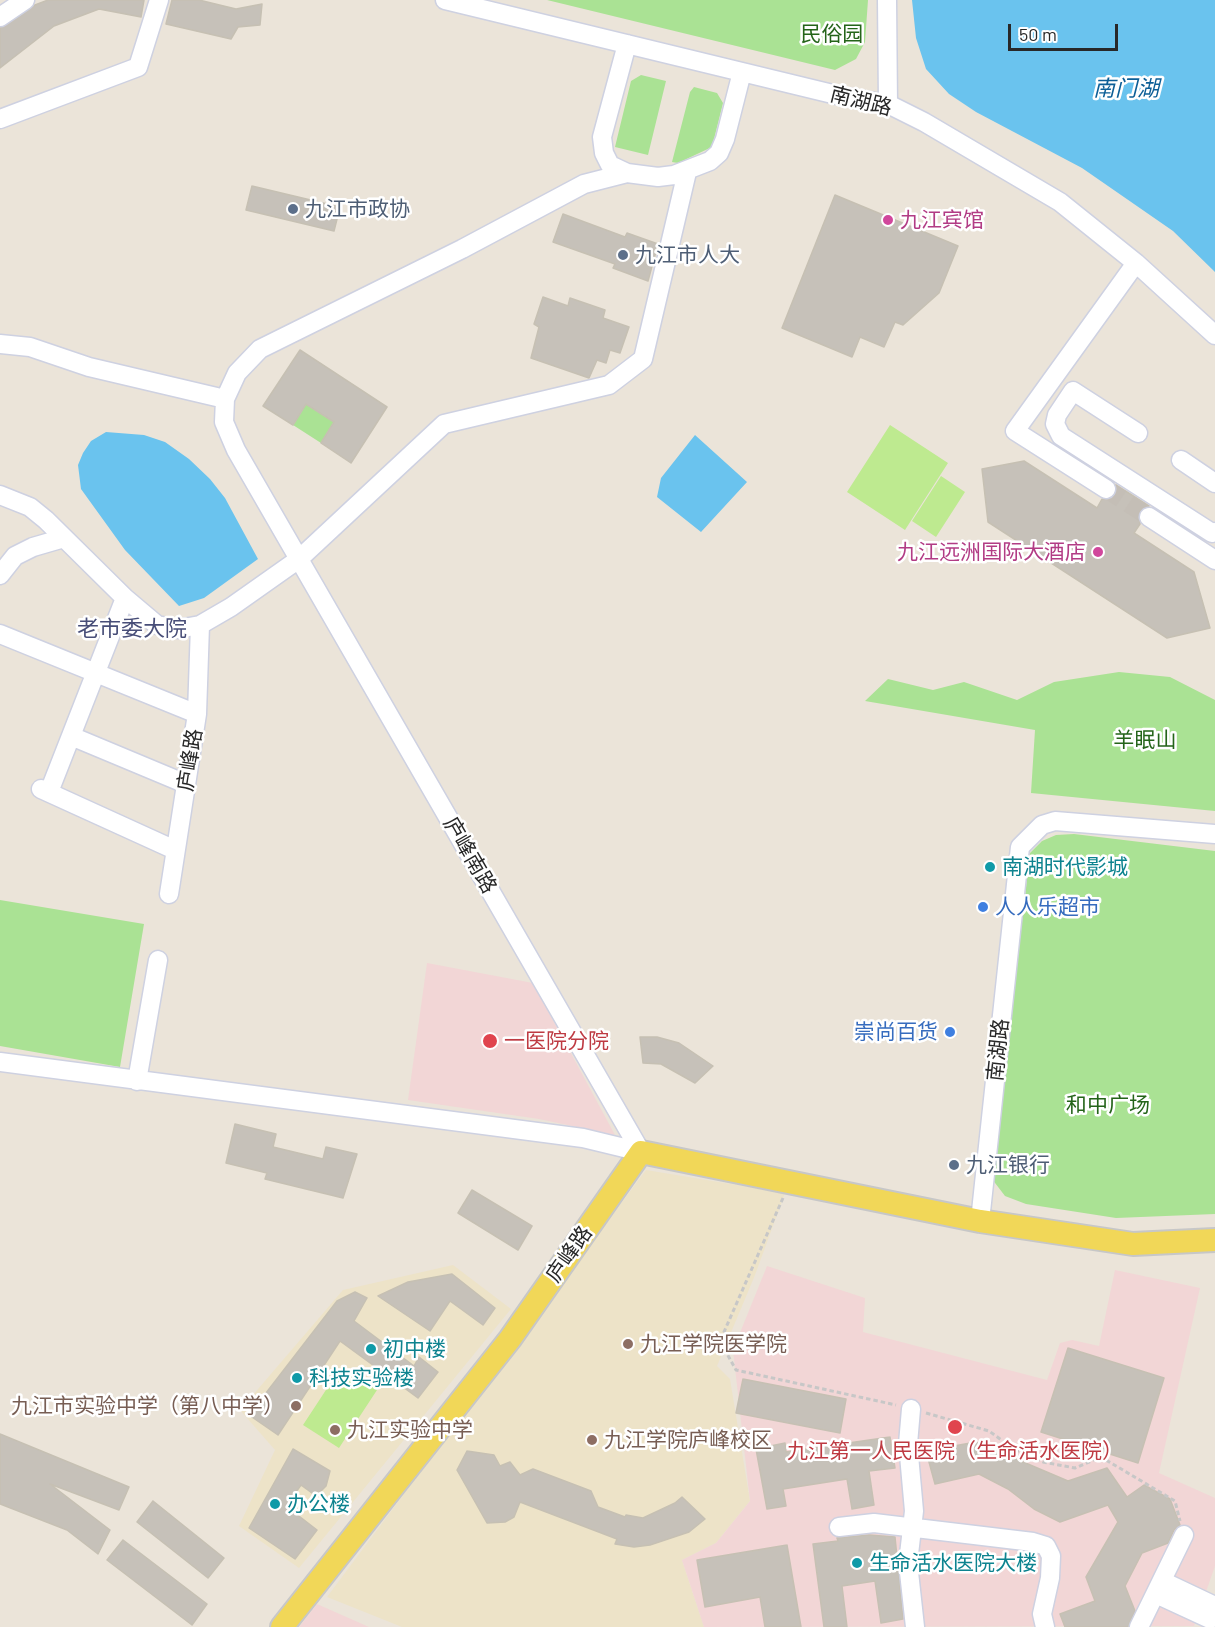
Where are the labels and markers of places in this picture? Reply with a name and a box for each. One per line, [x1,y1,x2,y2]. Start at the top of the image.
place label: 九江市政协 [305,196,410,222]
marker: 九江市政协 [286,202,300,216]
place label: 九江宾馆 [900,207,984,233]
marker: 九江宾馆 [881,213,895,227]
place label: 九江市人大 [635,242,740,268]
marker: 九江市人大 [616,248,630,262]
place label: 九江远洲国际大酒店 [897,539,1086,565]
marker: 九江远洲国际大酒店 [1091,545,1105,559]
place label: 南湖时代影城 [1002,854,1128,880]
marker: 南湖时代影城 [983,860,997,874]
place label: 人人乐超市 [995,894,1100,920]
marker: 人人乐超市 [976,900,990,914]
place label: 崇尚百货 [854,1019,938,1045]
marker: 崇尚百货 [943,1025,957,1039]
place label: 一医院分院 [504,1028,609,1054]
marker: 一医院分院 [481,1032,499,1050]
place label: 九江银行 [966,1152,1050,1178]
marker: 九江银行 [947,1158,961,1172]
place label: 九江学院医学院 [640,1331,787,1357]
place label: 初中楼 [383,1336,446,1362]
marker: 九江学院医学院 [621,1337,635,1351]
marker: 初中楼 [364,1342,378,1356]
place label: 科技实验楼 [309,1365,414,1391]
marker: 科技实验楼 [290,1371,304,1385]
place label: 九江市实验中学（第八中学） [11,1393,284,1419]
marker: 九江市实验中学（第八中学） [289,1399,303,1413]
place label: 九江实验中学 [347,1417,473,1443]
marker: 九江第一人民医院（生命活水医院） [946,1418,964,1436]
marker: 九江实验中学 [328,1423,342,1437]
place label: 九江学院庐峰校区 [604,1427,772,1453]
marker: 九江学院庐峰校区 [585,1433,599,1447]
place label: 九江第一人民医院（生命活水医院） [787,1438,1123,1464]
place label: 办公楼 [287,1491,350,1517]
marker: 办公楼 [268,1497,282,1511]
place label: 生命活水医院大楼 [869,1550,1037,1576]
marker: 生命活水医院大楼 [850,1556,864,1570]

